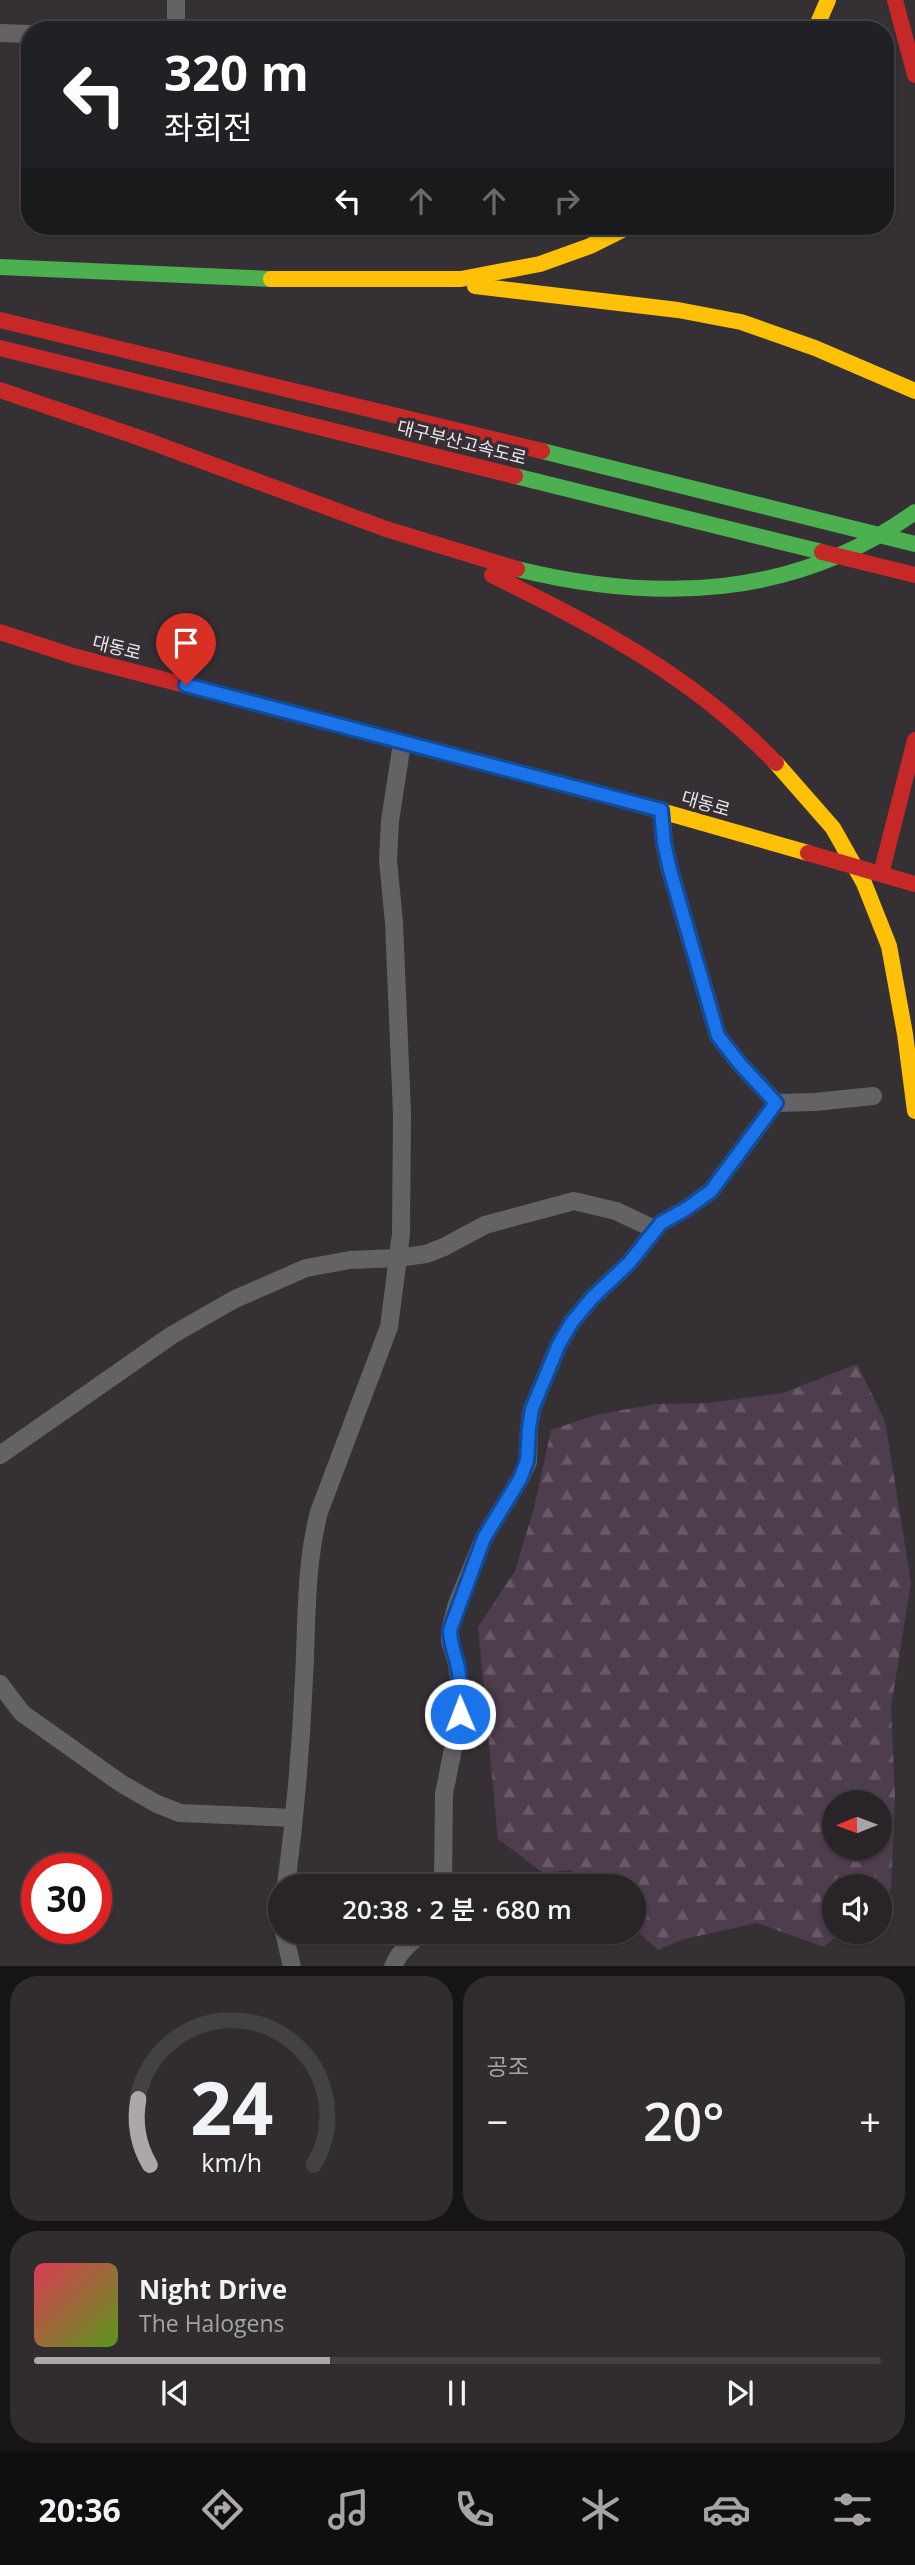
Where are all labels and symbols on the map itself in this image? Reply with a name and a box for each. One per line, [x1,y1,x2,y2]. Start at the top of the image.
street label: 대구부산고속도로 [395,414,529,470]
pin [156,613,216,685]
street label: 대동로 [90,629,144,665]
street label: 대동로 [679,785,733,821]
position arrow [423,1677,497,1751]
north arrow [822,1790,892,1860]
speed limit sign: 30 [21,1853,112,1944]

